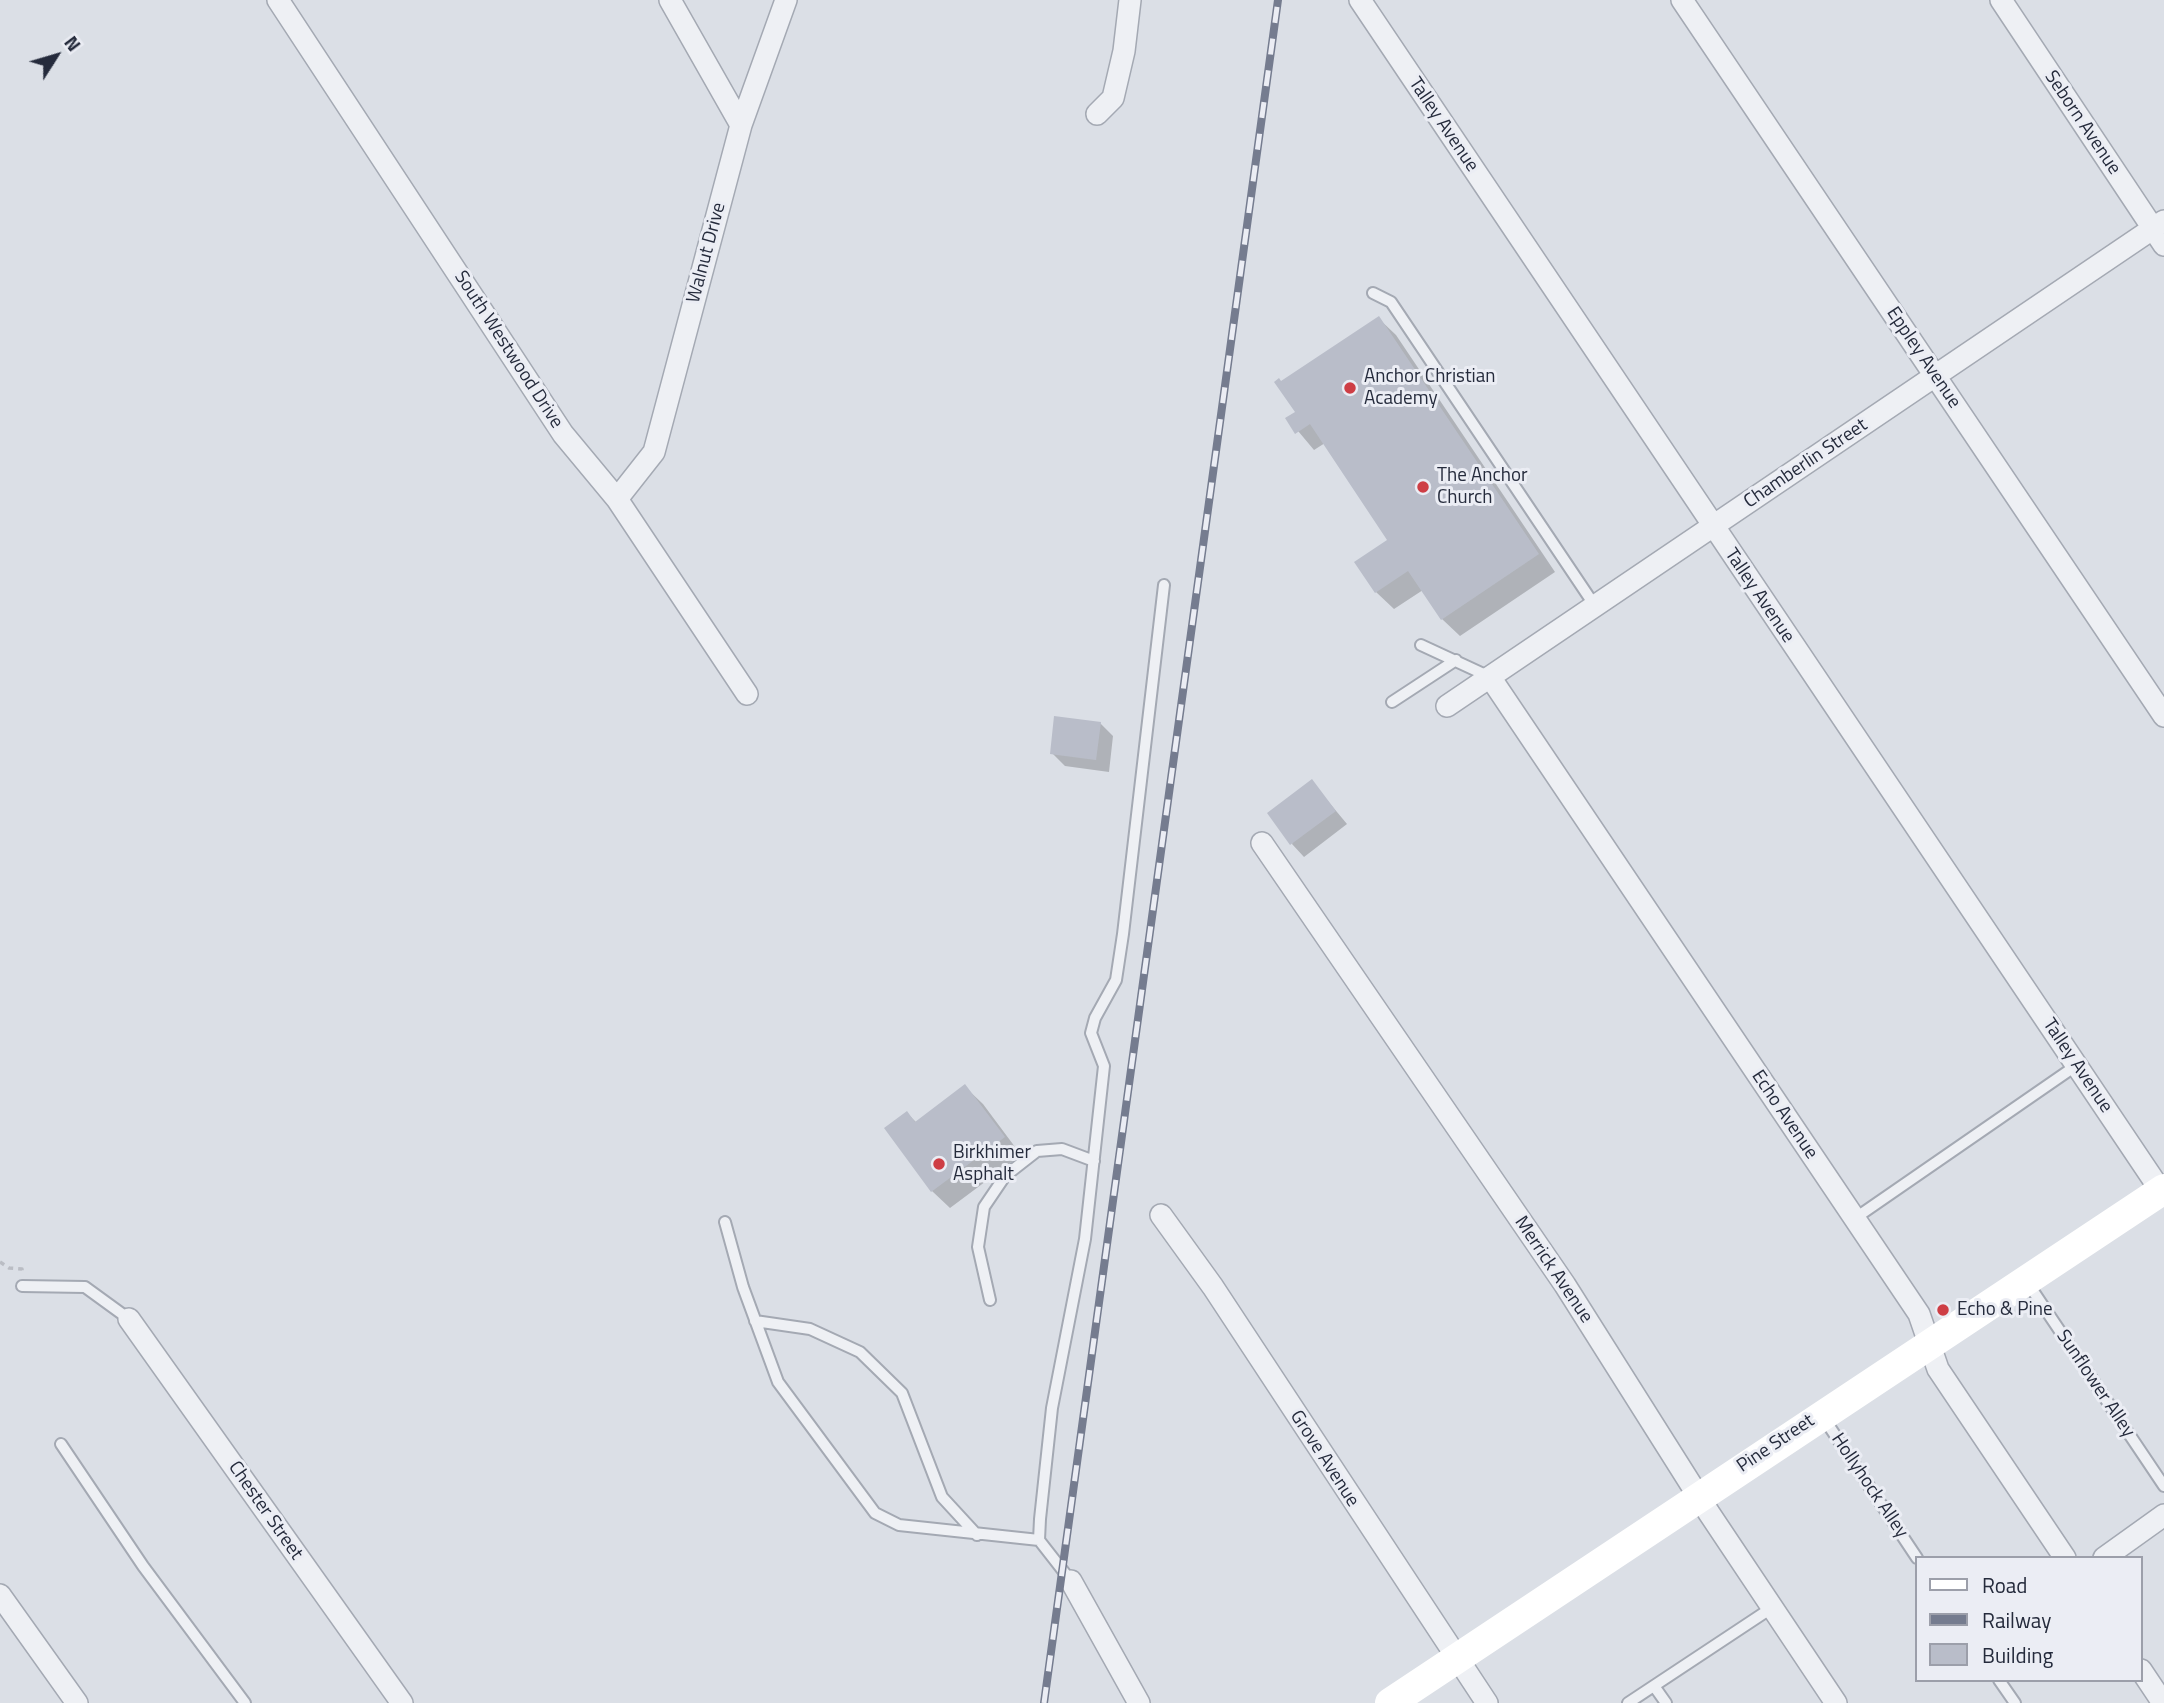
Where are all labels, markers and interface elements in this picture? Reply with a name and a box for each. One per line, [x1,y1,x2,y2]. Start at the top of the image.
north arrow [21,21,91,91]
text: N [58,29,89,57]
street label: Seborn Avenue [2039,67,2125,179]
street label: Talley Avenue [1403,74,1483,176]
street label: Walnut Drive [683,200,731,306]
street label: South Westwood Drive [449,267,567,433]
street label: Eppley Avenue [1881,303,1965,413]
place label: Anchor Christian Academy [1364,366,1495,410]
marker: Anchor Christian Academy [1342,380,1358,396]
street label: Chamberlin Street [1740,414,1872,514]
place label: The Anchor Church [1437,465,1528,509]
marker: The Anchor Church [1415,479,1431,495]
street label: Talley Avenue [1719,545,1799,647]
street label: Talley Avenue [2037,1015,2117,1117]
street label: Echo Avenue [1746,1066,1822,1164]
place label: Birkhimer Asphalt [953,1142,1031,1186]
marker: Birkhimer Asphalt [931,1156,947,1172]
street label: Merrick Avenue [1509,1212,1597,1328]
place label: Echo & Pine [1957,1299,2053,1321]
marker: Echo & Pine [1935,1302,1951,1318]
street label: Sunflower Alley [2051,1326,2139,1442]
street label: Grove Avenue [1284,1407,1364,1511]
street label: Pine Street [1733,1410,1819,1478]
street label: Hollyhock Alley [1826,1429,1912,1543]
street label: Chester Street [223,1457,307,1565]
legend [1916,1556,2143,1682]
text: Road [1982,1569,2027,1601]
text: Railway [1982,1604,2051,1636]
text: Building [1982,1639,2053,1671]

